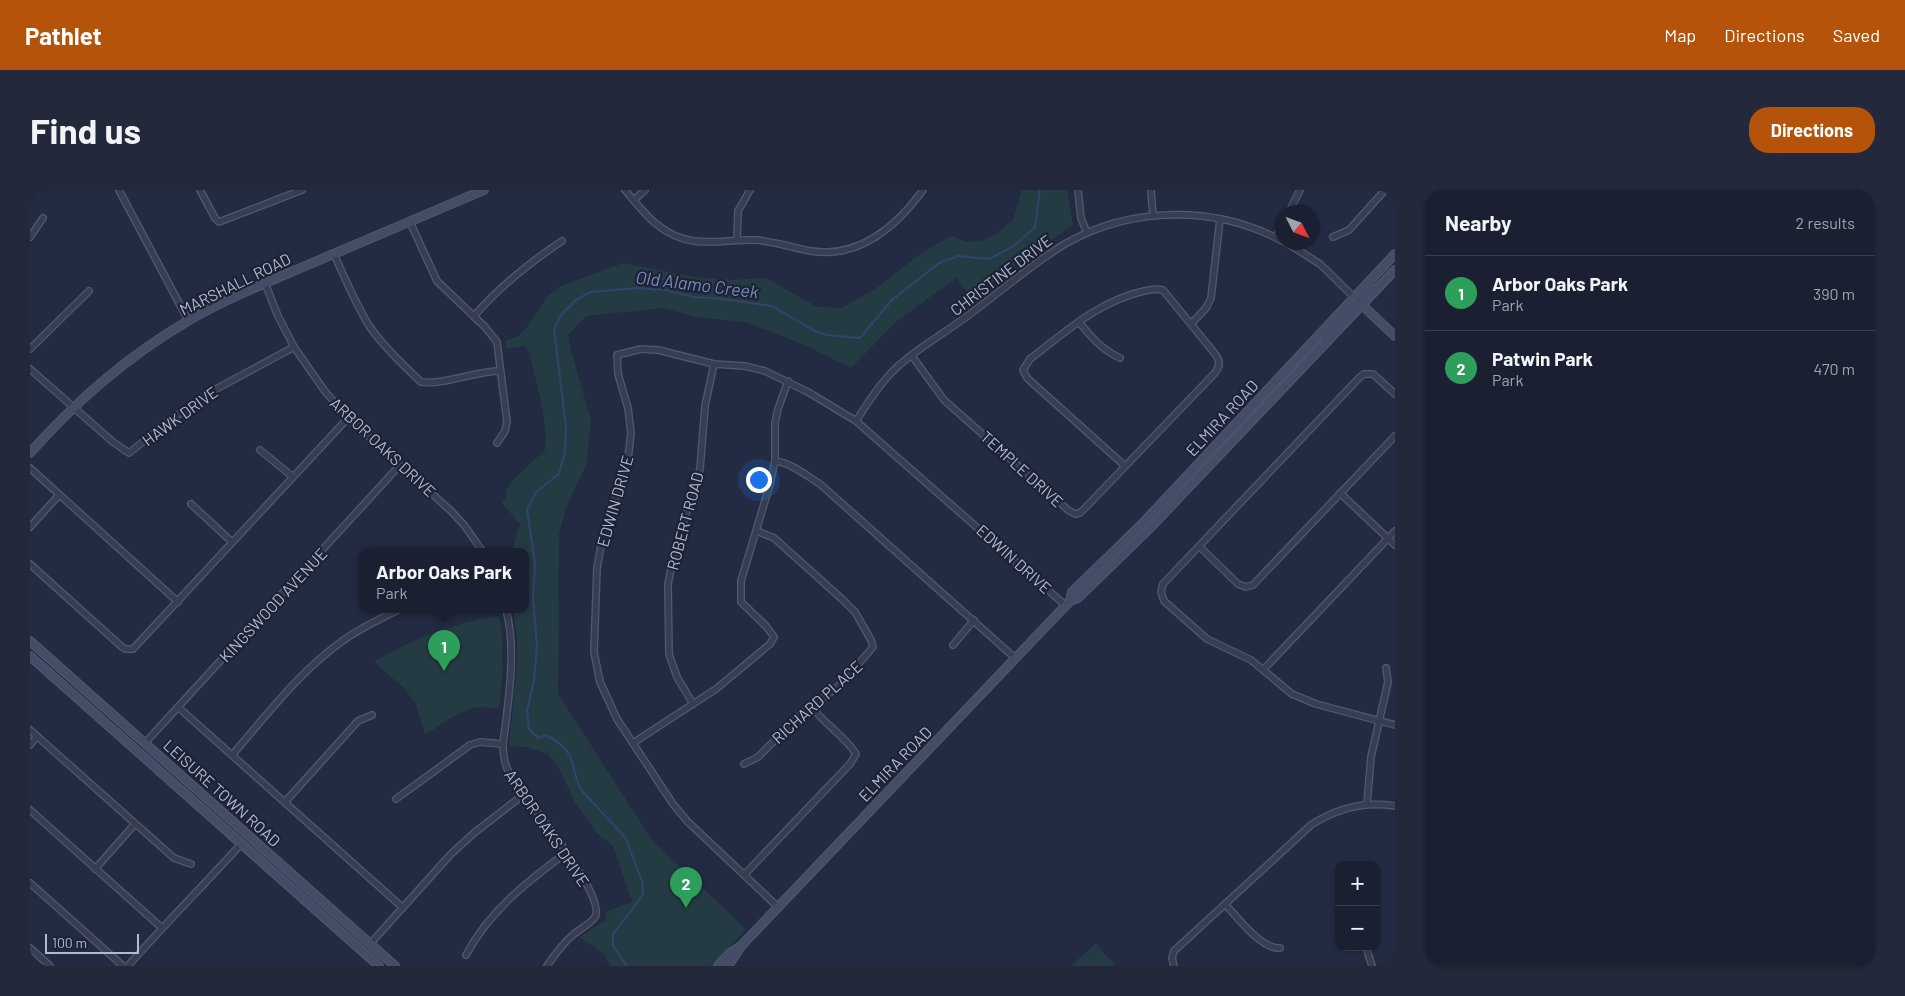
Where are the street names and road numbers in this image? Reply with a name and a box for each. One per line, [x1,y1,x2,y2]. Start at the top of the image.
street label: CHRISTINE DRIVE [946,230,1055,319]
street label: MARSHALL ROAD [176,248,293,319]
street label: ELMIRA ROAD [1182,376,1262,460]
street label: HAWK DRIVE [138,382,221,449]
street label: ARBOR OAKS DRIVE [327,393,440,500]
street label: TEMPLE DRIVE [977,427,1067,511]
street label: EDWIN DRIVE [592,453,637,549]
street label: ROBERT ROAD [662,470,707,572]
street label: EDWIN DRIVE [973,520,1056,597]
street label: KINGSWOOD AVENUE [215,544,330,666]
street label: RICHARD PLACE [768,656,866,747]
street label: ELMIRA ROAD [854,722,935,805]
street label: LEISURE TOWN ROAD [160,735,285,850]
street label: ARBOR OAKS DRIVE [501,766,594,890]

